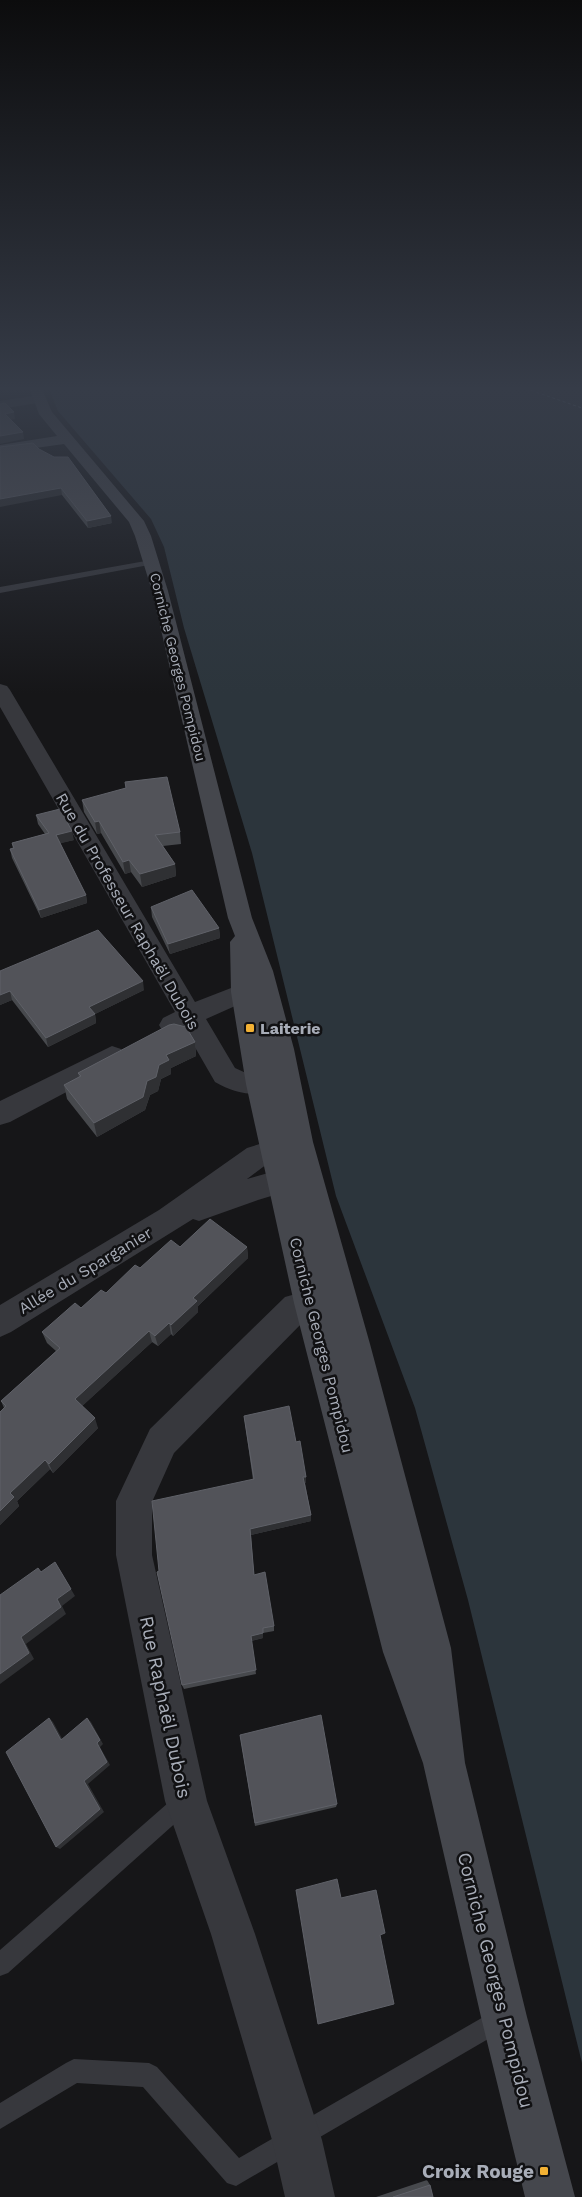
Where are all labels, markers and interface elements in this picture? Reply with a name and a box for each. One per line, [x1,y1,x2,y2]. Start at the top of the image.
street label: Corniche Georges Pompidou [147,571,209,763]
street label: Rue du Professeur Raphaël Dubois [52,789,203,1033]
place label: Laiterie [260,1019,321,1038]
marker: Laiterie [244,1022,256,1034]
street label: Allée du Sparganier [15,1223,156,1318]
street label: Corniche Georges Pompidou [286,1235,357,1455]
street label: Rue Raphaël Dubois [135,1614,196,1800]
street label: Corniche Georges Pompidou [453,1850,538,2110]
place label: Croix Rouge [422,2160,534,2183]
marker: Croix Rouge [538,2165,550,2177]

